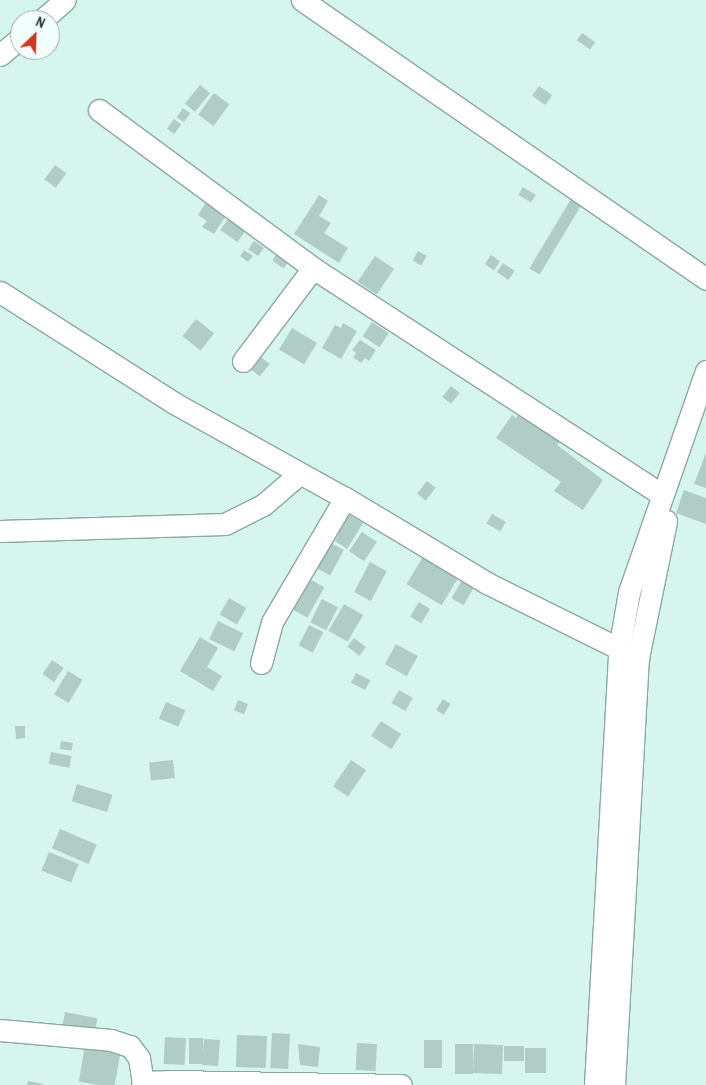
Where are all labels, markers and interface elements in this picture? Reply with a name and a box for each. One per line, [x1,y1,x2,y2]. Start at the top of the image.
north arrow [10,10,60,60]
text: N [33,12,48,32]

